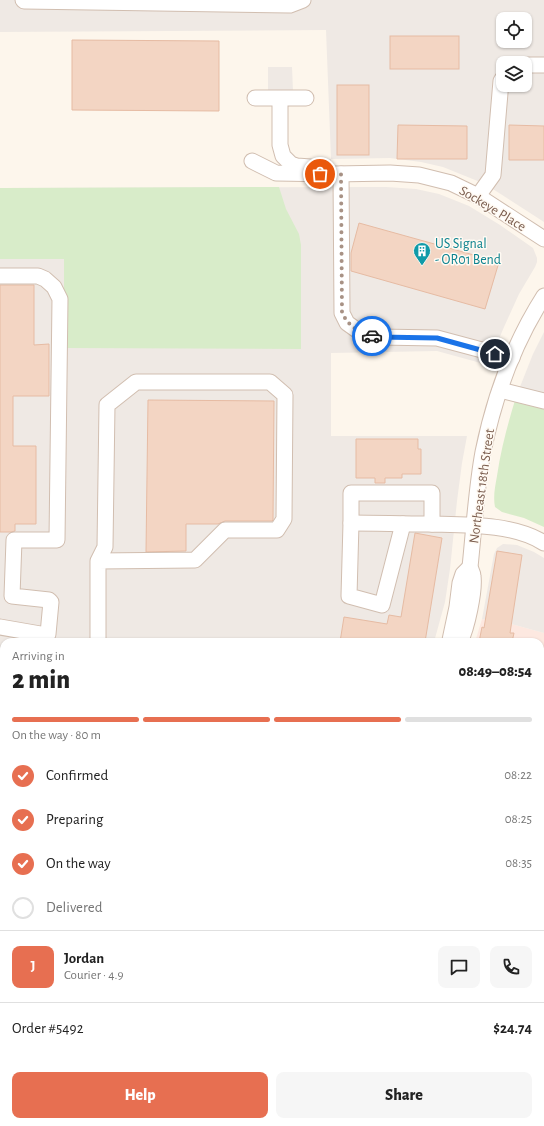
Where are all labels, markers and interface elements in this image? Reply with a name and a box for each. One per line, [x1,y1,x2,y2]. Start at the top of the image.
map controls [496,12,532,92]
button: locate [496,12,532,48]
button: layers [496,56,532,92]
pin [303,157,337,191]
icon: bag [309,163,331,185]
street label: Sockeye Place [457,184,528,234]
place label: US Signal - OR01 Bend [435,237,501,267]
building icon: US Signal - OR01 Bend [412,241,432,266]
courier [352,316,392,356]
icon: car [361,325,383,347]
pin [478,337,512,371]
icon: home [484,343,506,365]
street label: Northeast 18th Street [467,427,497,544]
text: Arriving in [12,650,65,663]
text: 08:49–08:54 [458,664,532,679]
text: 2 min [12,667,70,693]
text: On the way · 80 m [12,729,101,742]
icon: check [12,765,34,787]
text: Confirmed [46,768,108,783]
text: 08:22 [504,769,532,782]
icon: check [12,809,34,831]
text: Preparing [46,812,103,827]
text: 08:25 [505,813,532,826]
icon: check [12,853,34,875]
text: On the way [46,856,111,871]
text: 08:35 [505,857,532,870]
text: Delivered [46,900,103,915]
button: chat [438,946,480,988]
button: phone [490,946,532,988]
text: Jordan [64,951,104,966]
text: J [30,959,36,974]
text: Courier · 4.9 [64,969,124,982]
text: Order #5492 [12,1021,83,1036]
text: $24.74 [493,1021,532,1036]
button: Help [12,1072,268,1118]
button: Share [276,1072,532,1118]

